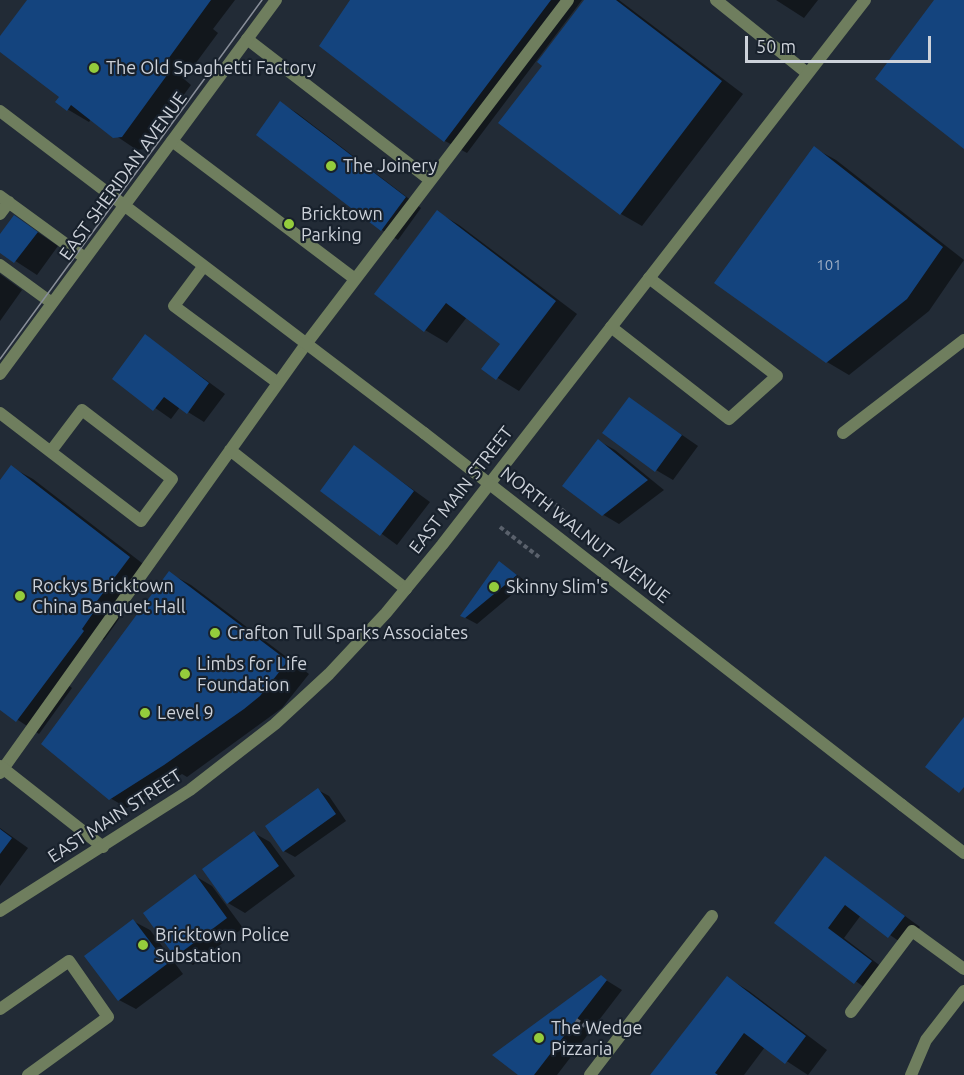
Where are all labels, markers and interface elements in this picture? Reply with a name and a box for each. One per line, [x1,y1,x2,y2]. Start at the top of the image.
scale bar [748,24,934,62]
text: 50 m [756,36,796,56]
place label: The Old Spaghetti Factory [106,57,316,79]
marker: The Old Spaghetti Factory [87,61,101,75]
street label: EAST SHERIDAN AVENUE [55,88,191,264]
place label: The Joinery [343,155,437,177]
marker: The Joinery [324,159,338,173]
place label: Bricktown Parking [301,203,383,246]
marker: Bricktown Parking [282,217,296,231]
house number: 101 [816,256,842,274]
street label: EAST MAIN STREET [405,422,517,558]
street label: NORTH WALNUT AVENUE [496,462,674,608]
place label: Rockys Bricktown China Banquet Hall [32,575,185,618]
place label: Skinny Slim's [506,576,608,598]
marker: Skinny Slim's [487,580,501,594]
marker: Rockys Bricktown China Banquet Hall [13,589,27,603]
place label: Crafton Tull Sparks Associates [227,622,468,644]
marker: Crafton Tull Sparks Associates [208,626,222,640]
place label: Limbs for Life Foundation [197,653,307,696]
marker: Limbs for Life Foundation [178,667,192,681]
place label: Level 9 [157,702,214,724]
marker: Level 9 [138,706,152,720]
street label: EAST MAIN STREET [44,765,186,867]
place label: Bricktown Police Substation [155,924,289,966]
marker: Bricktown Police Substation [136,938,150,952]
place label: The Wedge Pizzaria [551,1017,642,1060]
marker: The Wedge Pizzaria [532,1031,546,1045]

